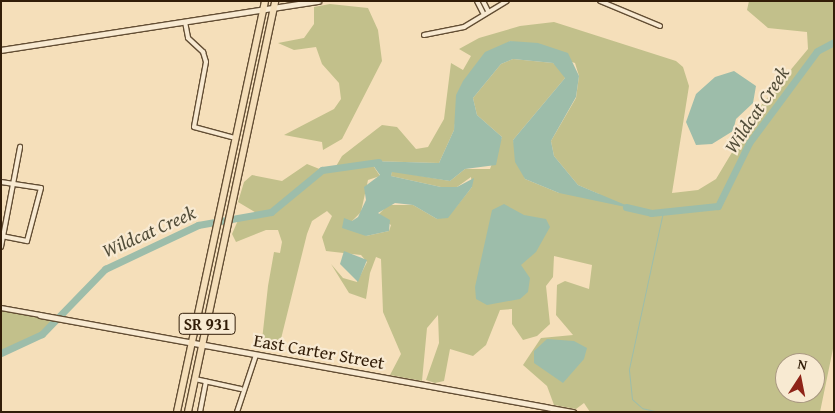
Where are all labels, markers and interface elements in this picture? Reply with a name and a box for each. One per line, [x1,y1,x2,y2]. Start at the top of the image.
water label: Wildcat Creek [720,62,794,158]
water label: Wildcat Creek [99,201,199,263]
road number: SR 931 [178,310,236,338]
street label: East Carter Street [252,330,386,374]
north arrow [775,353,825,403]
text: N [796,354,809,375]

